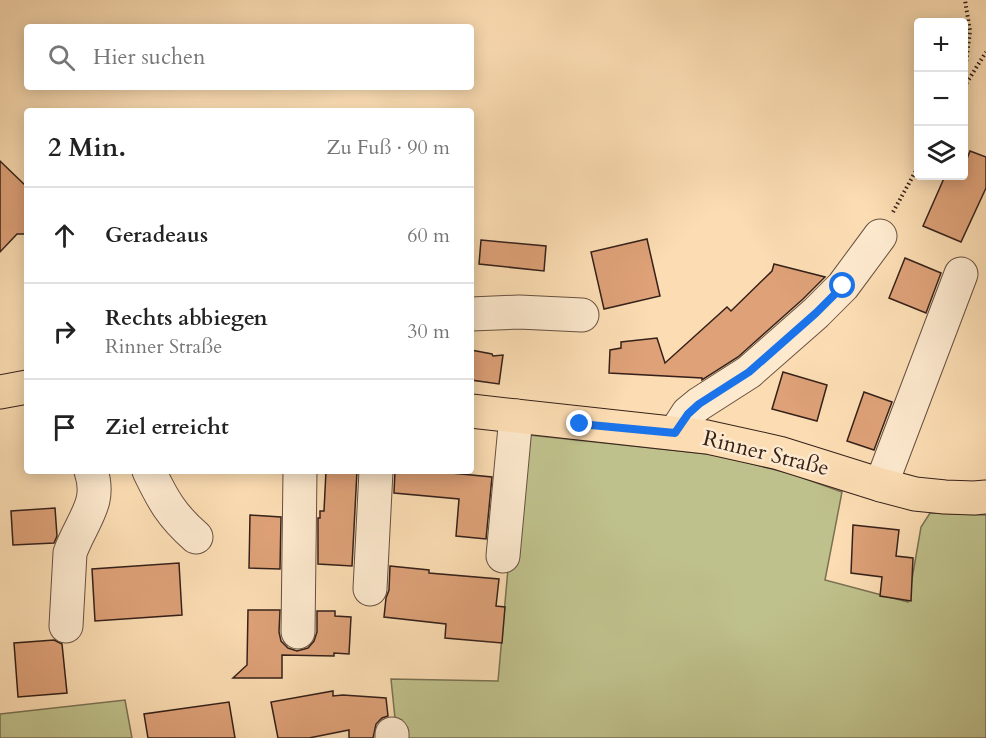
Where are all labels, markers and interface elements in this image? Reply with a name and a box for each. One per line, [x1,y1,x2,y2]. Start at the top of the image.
map controls [914,18,968,180]
button: + [914,18,968,72]
search box [24,24,474,90]
icon: search [45,41,78,74]
text: Hier suchen [93,42,206,72]
button: − [914,72,968,126]
button: layers [914,126,968,180]
text: 2 Min. [48,130,126,165]
text: Zu Fuß · 90 m [327,134,450,161]
icon: ahead [48,219,81,252]
text: Geradeaus [105,220,208,250]
text: 60 m [407,222,450,249]
route start [829,272,855,298]
text: Rechts abbiegen [105,303,268,333]
icon: right [48,315,81,348]
text: 30 m [407,318,450,345]
text: Rinner Straße [105,333,222,360]
route end [566,410,592,436]
icon: arrive [48,411,81,444]
text: Ziel erreicht [105,412,229,442]
street label: Rinner Straße [700,423,832,483]

